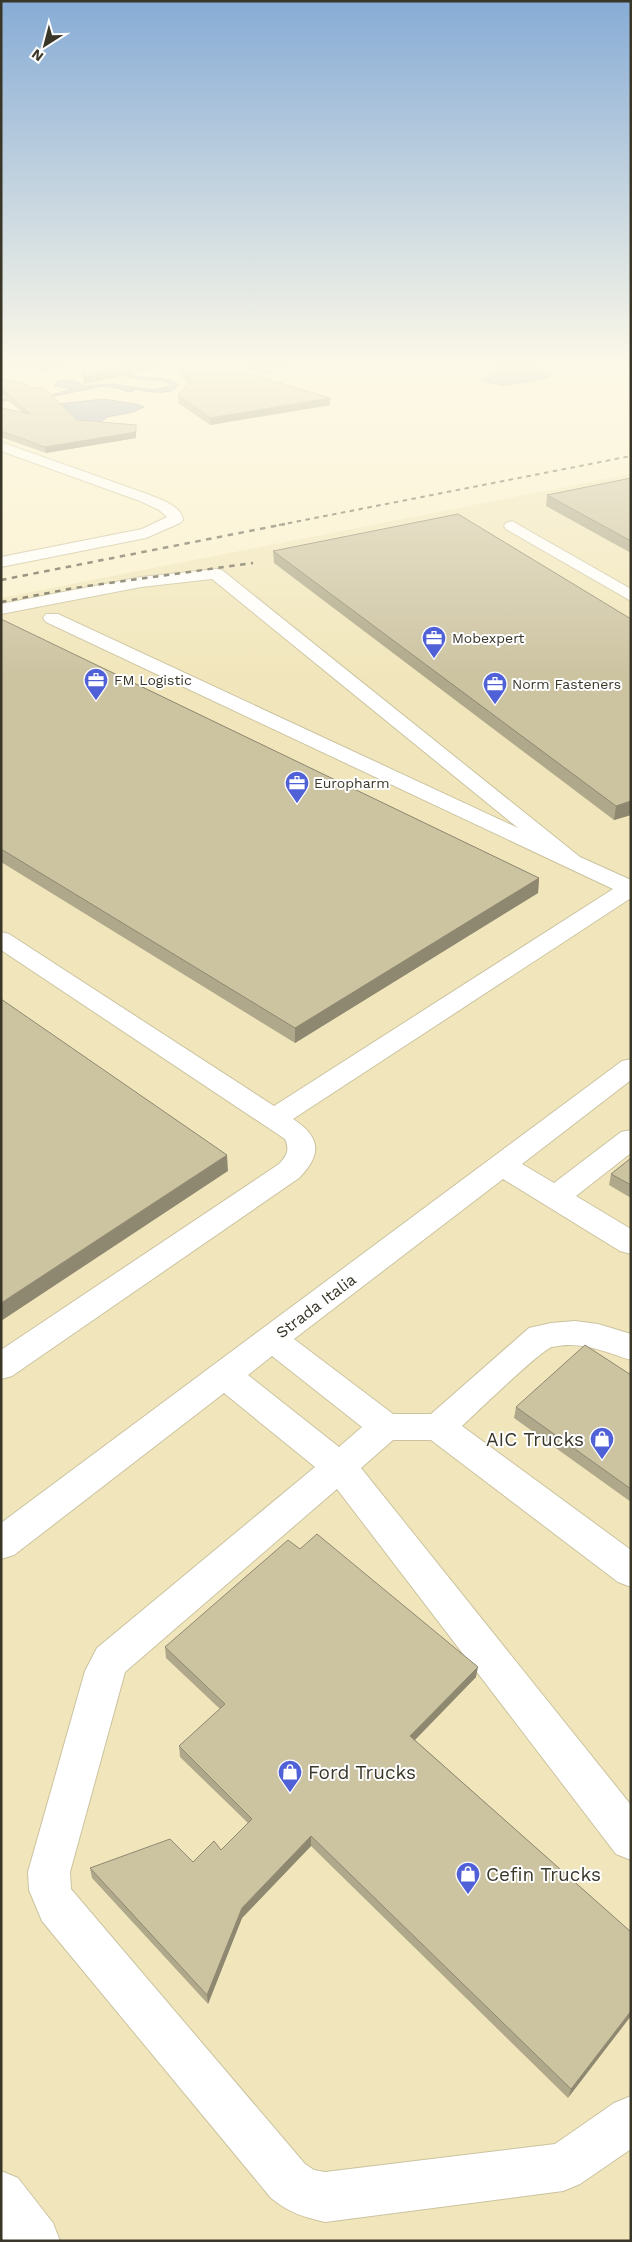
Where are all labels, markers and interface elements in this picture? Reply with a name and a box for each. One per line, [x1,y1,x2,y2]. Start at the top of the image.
north arrow [20,20,70,70]
text: N [28,46,46,65]
office icon: Mobexpert [421,625,447,659]
place label: Mobexpert [452,630,524,646]
office icon: FM Logistic [83,667,109,701]
office icon: Norm Fasteners [482,671,508,705]
place label: FM Logistic [114,672,192,688]
place label: Norm Fasteners [512,676,621,692]
office icon: Europharm [284,770,310,804]
place label: Europharm [314,775,390,791]
street label: Strada Italia [272,1270,360,1342]
shop icon: AIC Trucks [589,1426,615,1460]
place label: AIC Trucks [486,1428,584,1451]
shop icon: Ford Trucks [277,1759,303,1793]
place label: Ford Trucks [308,1761,416,1784]
shop icon: Cefin Trucks [455,1861,481,1895]
place label: Cefin Trucks [486,1863,601,1886]

